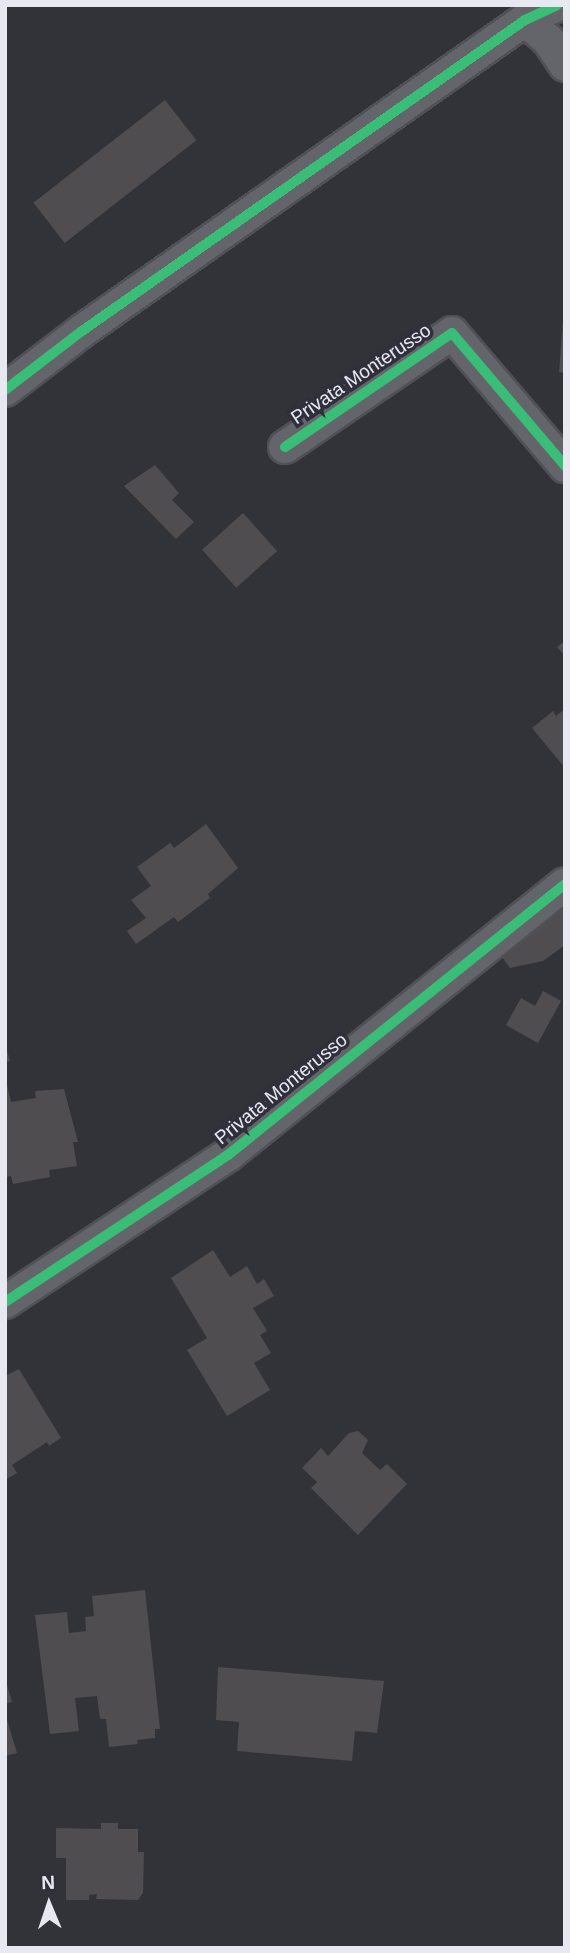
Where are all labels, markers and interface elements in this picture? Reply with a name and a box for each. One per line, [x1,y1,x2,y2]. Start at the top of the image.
street label: Privata Monterusso [287,319,435,429]
street label: Privata Monterusso [210,1029,352,1149]
north arrow [14,1869,84,1939]
text: N [41,1872,55,1893]

